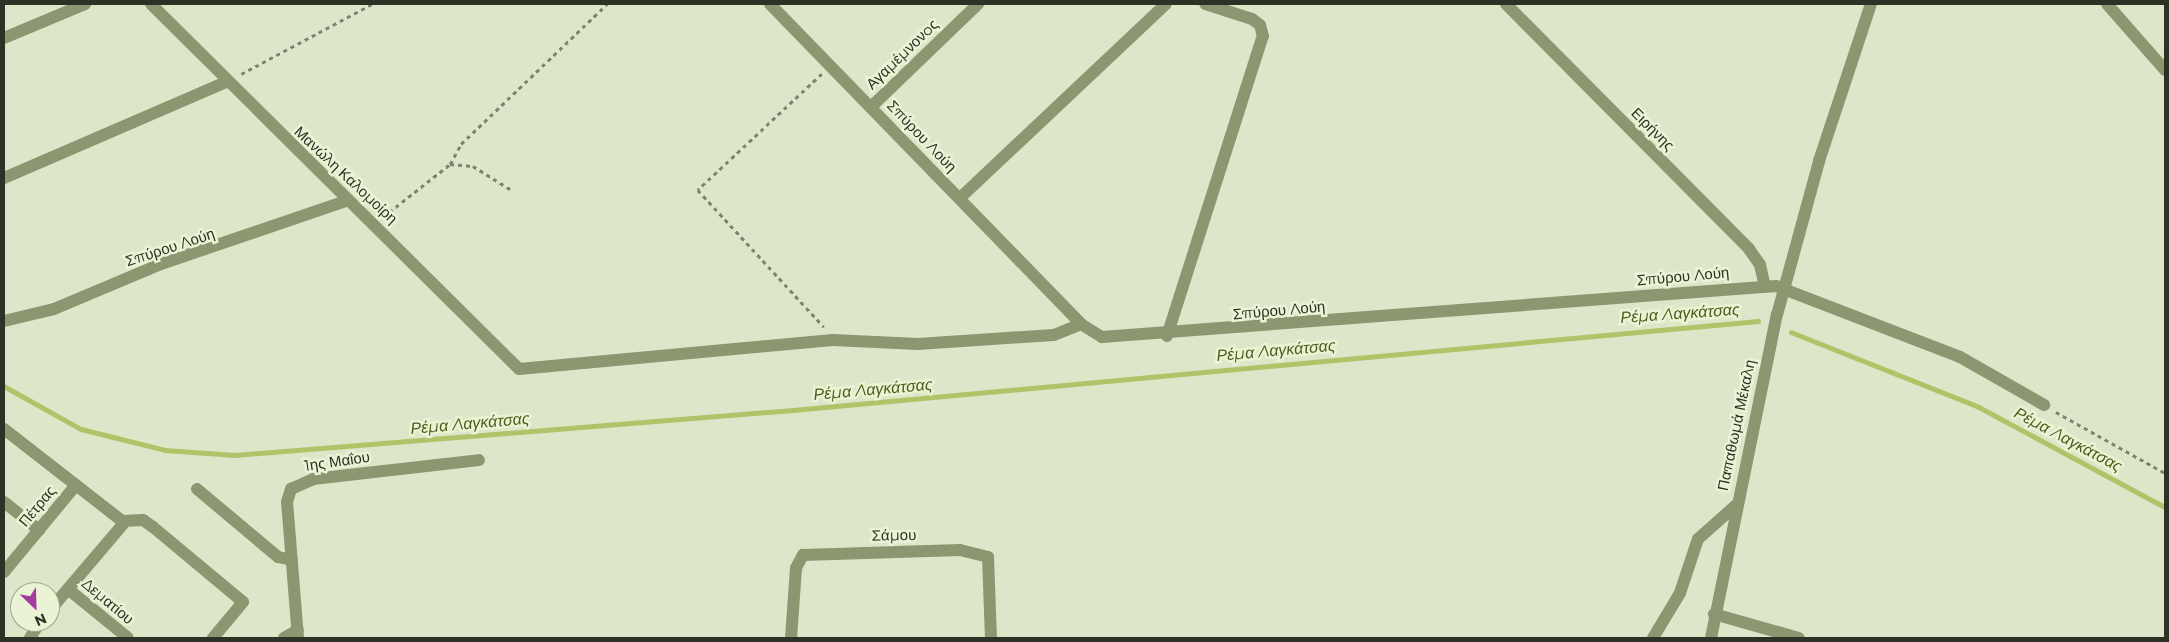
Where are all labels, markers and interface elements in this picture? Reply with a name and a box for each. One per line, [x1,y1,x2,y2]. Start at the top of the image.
street label: Αγαμέμνονoς [862,15,942,93]
street label: Σπύρου Λούη [883,96,961,176]
street label: Ειρήνης [1628,104,1678,154]
street label: Μανώλη Καλομοίρη [291,123,401,227]
street label: Σπύρου Λούη [123,224,217,270]
street label: Σπύρου Λούη [1636,263,1730,289]
street label: Σπύρου Λούη [1232,297,1326,323]
water label: Ρέμα Λαγκάτσας [1620,300,1740,328]
water label: Ρέμα Λαγκάτσας [1216,336,1336,366]
street label: Παπαθωμά Μέκαλη [1713,358,1759,492]
water label: Ρέμα Λαγκάτσας [813,375,933,405]
water label: Ρέμα Λαγκάτσας [2011,403,2125,477]
water label: Ρέμα Λαγκάτσας [410,409,530,439]
street label: 1ης Μαΐου [303,447,371,475]
street label: Πέτρας [15,482,59,530]
street label: Σάμου [872,526,916,544]
street label: Δεματίου [78,574,138,628]
north arrow [10,582,60,632]
text: N [32,609,50,630]

